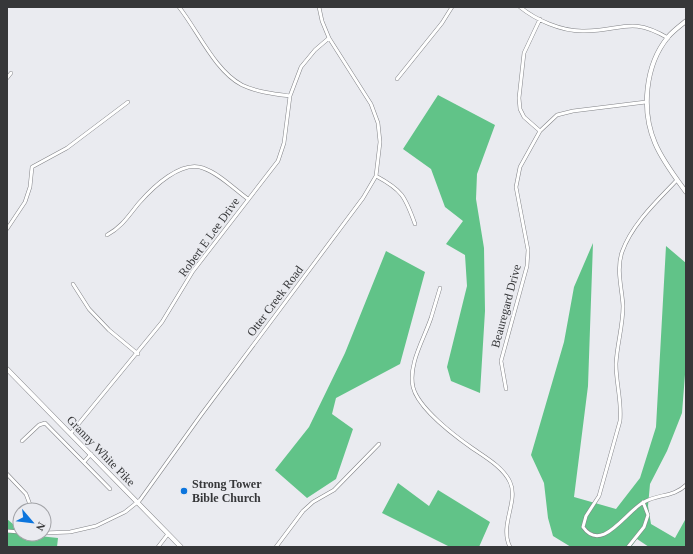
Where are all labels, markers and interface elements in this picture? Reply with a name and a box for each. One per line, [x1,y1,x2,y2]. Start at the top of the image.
street label: Robert E Lee Drive [176,195,242,279]
street label: Otter Creek Road [244,263,306,339]
street label: Beauregard Drive [488,263,524,349]
street label: Granny White Pike [64,413,138,489]
place label: Strong Tower Bible Church [192,477,262,505]
marker: Strong Tower Bible Church [179,486,189,496]
north arrow [12,502,52,542]
text: N [34,520,48,533]

